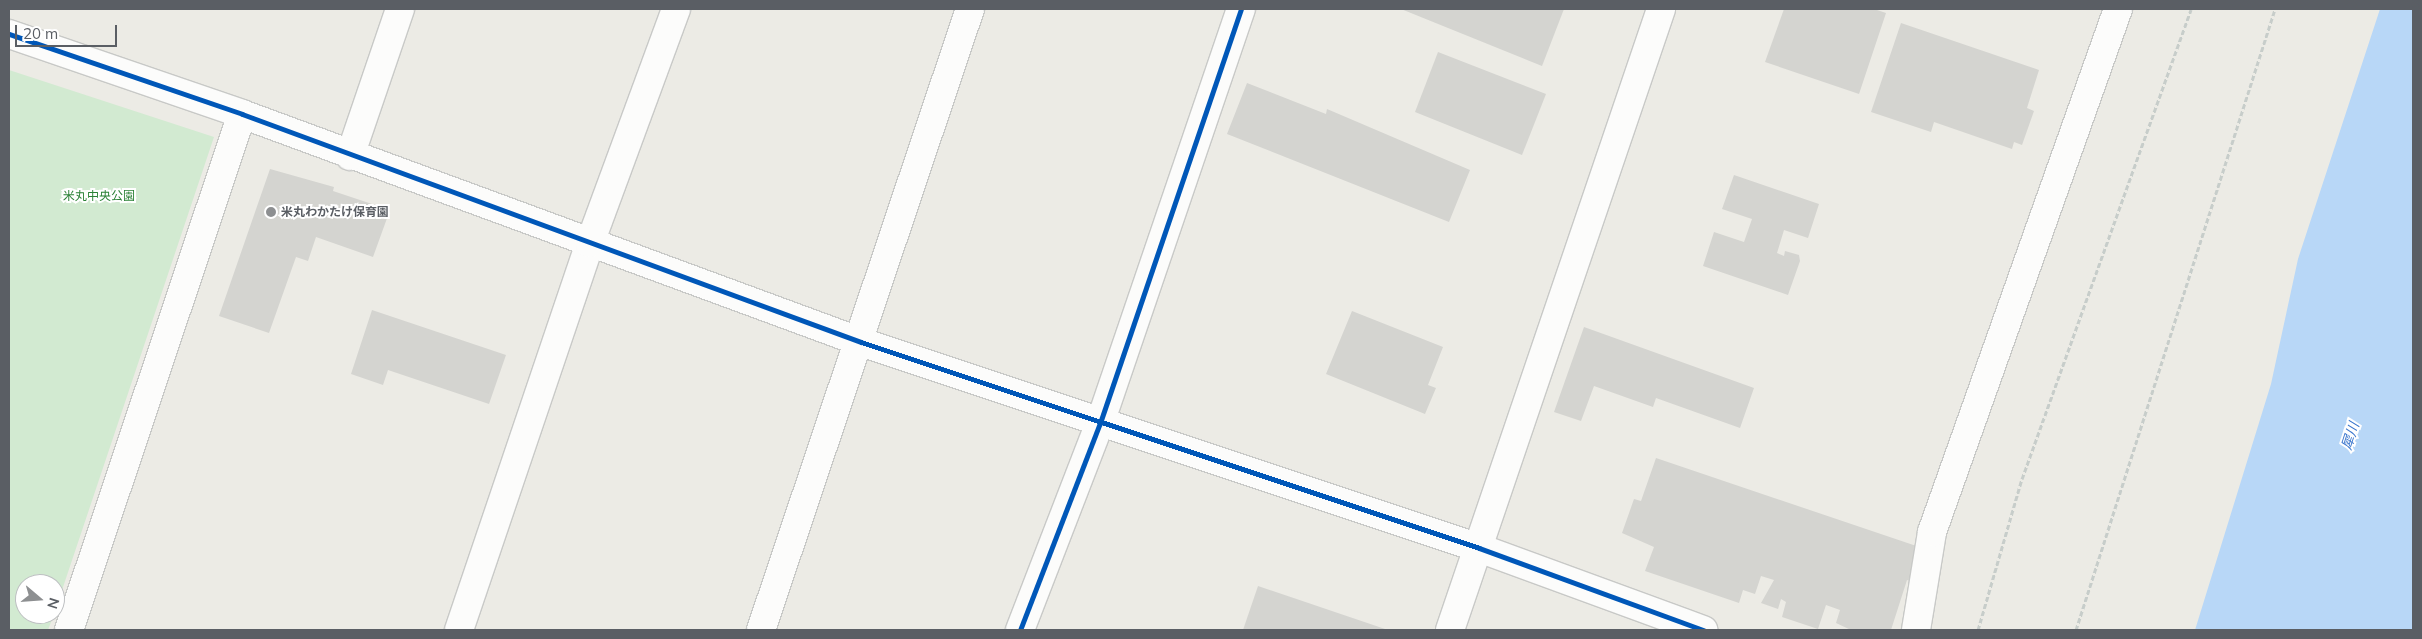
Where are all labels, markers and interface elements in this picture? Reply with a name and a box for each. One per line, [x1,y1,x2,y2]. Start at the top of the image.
scale bar [18,15,120,47]
text: 20 m [23,24,58,43]
park label: 米丸中央公園 [63,189,135,203]
place label: 米丸わかたけ保育園 [281,205,389,219]
marker: 米丸わかたけ保育園 [265,206,277,218]
water label: 犀川 [2338,420,2362,452]
north arrow [15,574,65,624]
text: N [43,596,64,611]

